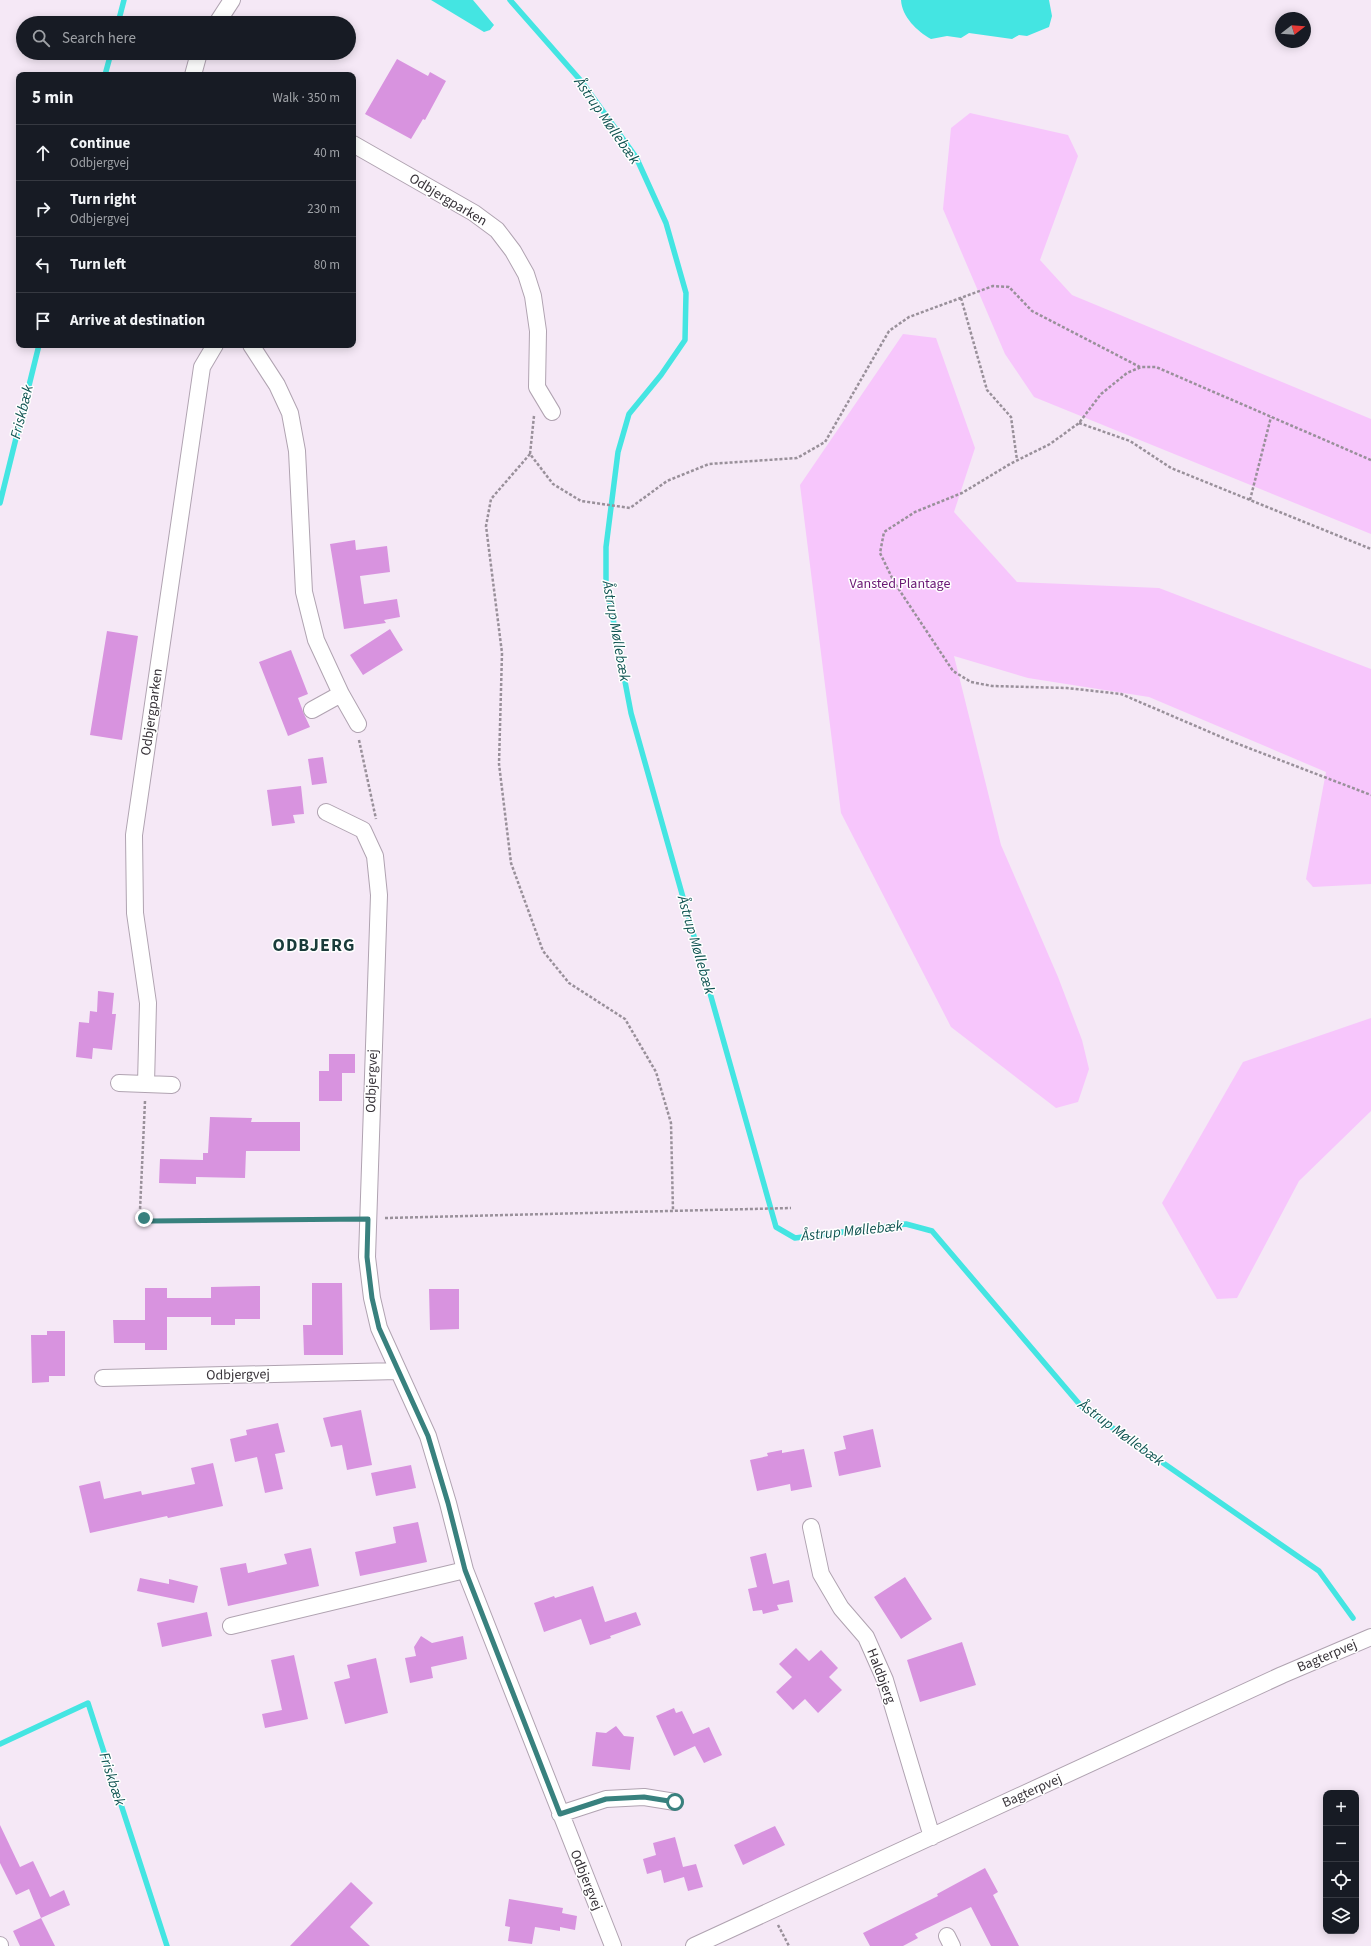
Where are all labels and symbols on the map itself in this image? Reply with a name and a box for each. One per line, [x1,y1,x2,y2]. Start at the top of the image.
north arrow [1275,12,1311,48]
water label: Åstrup Møllebæk [569,72,645,169]
street label: Odbjergparken [405,169,491,231]
water label: Friskbæk [5,382,39,441]
park label: Vansted Plantage [850,574,950,594]
water label: Åstrup Møllebæk [597,578,635,684]
street label: Odbjergparken [136,667,168,757]
water label: Åstrup Møllebæk [672,892,720,998]
district label: ODBJERG [273,933,355,958]
street label: Odbjergvej [361,1049,383,1113]
route end [135,1209,153,1227]
water label: Åstrup Møllebæk [799,1215,905,1247]
street label: Odbjergvej [206,1364,270,1386]
water label: Åstrup Møllebæk [1073,1394,1169,1472]
street label: Bagterpvej [1294,1634,1360,1678]
street label: Haldbjerg [861,1646,901,1706]
water label: Friskbæk [94,1750,131,1809]
street label: Bagterpvej [999,1769,1065,1813]
route start [666,1793,684,1811]
street label: Odbjergvej [565,1847,607,1913]

